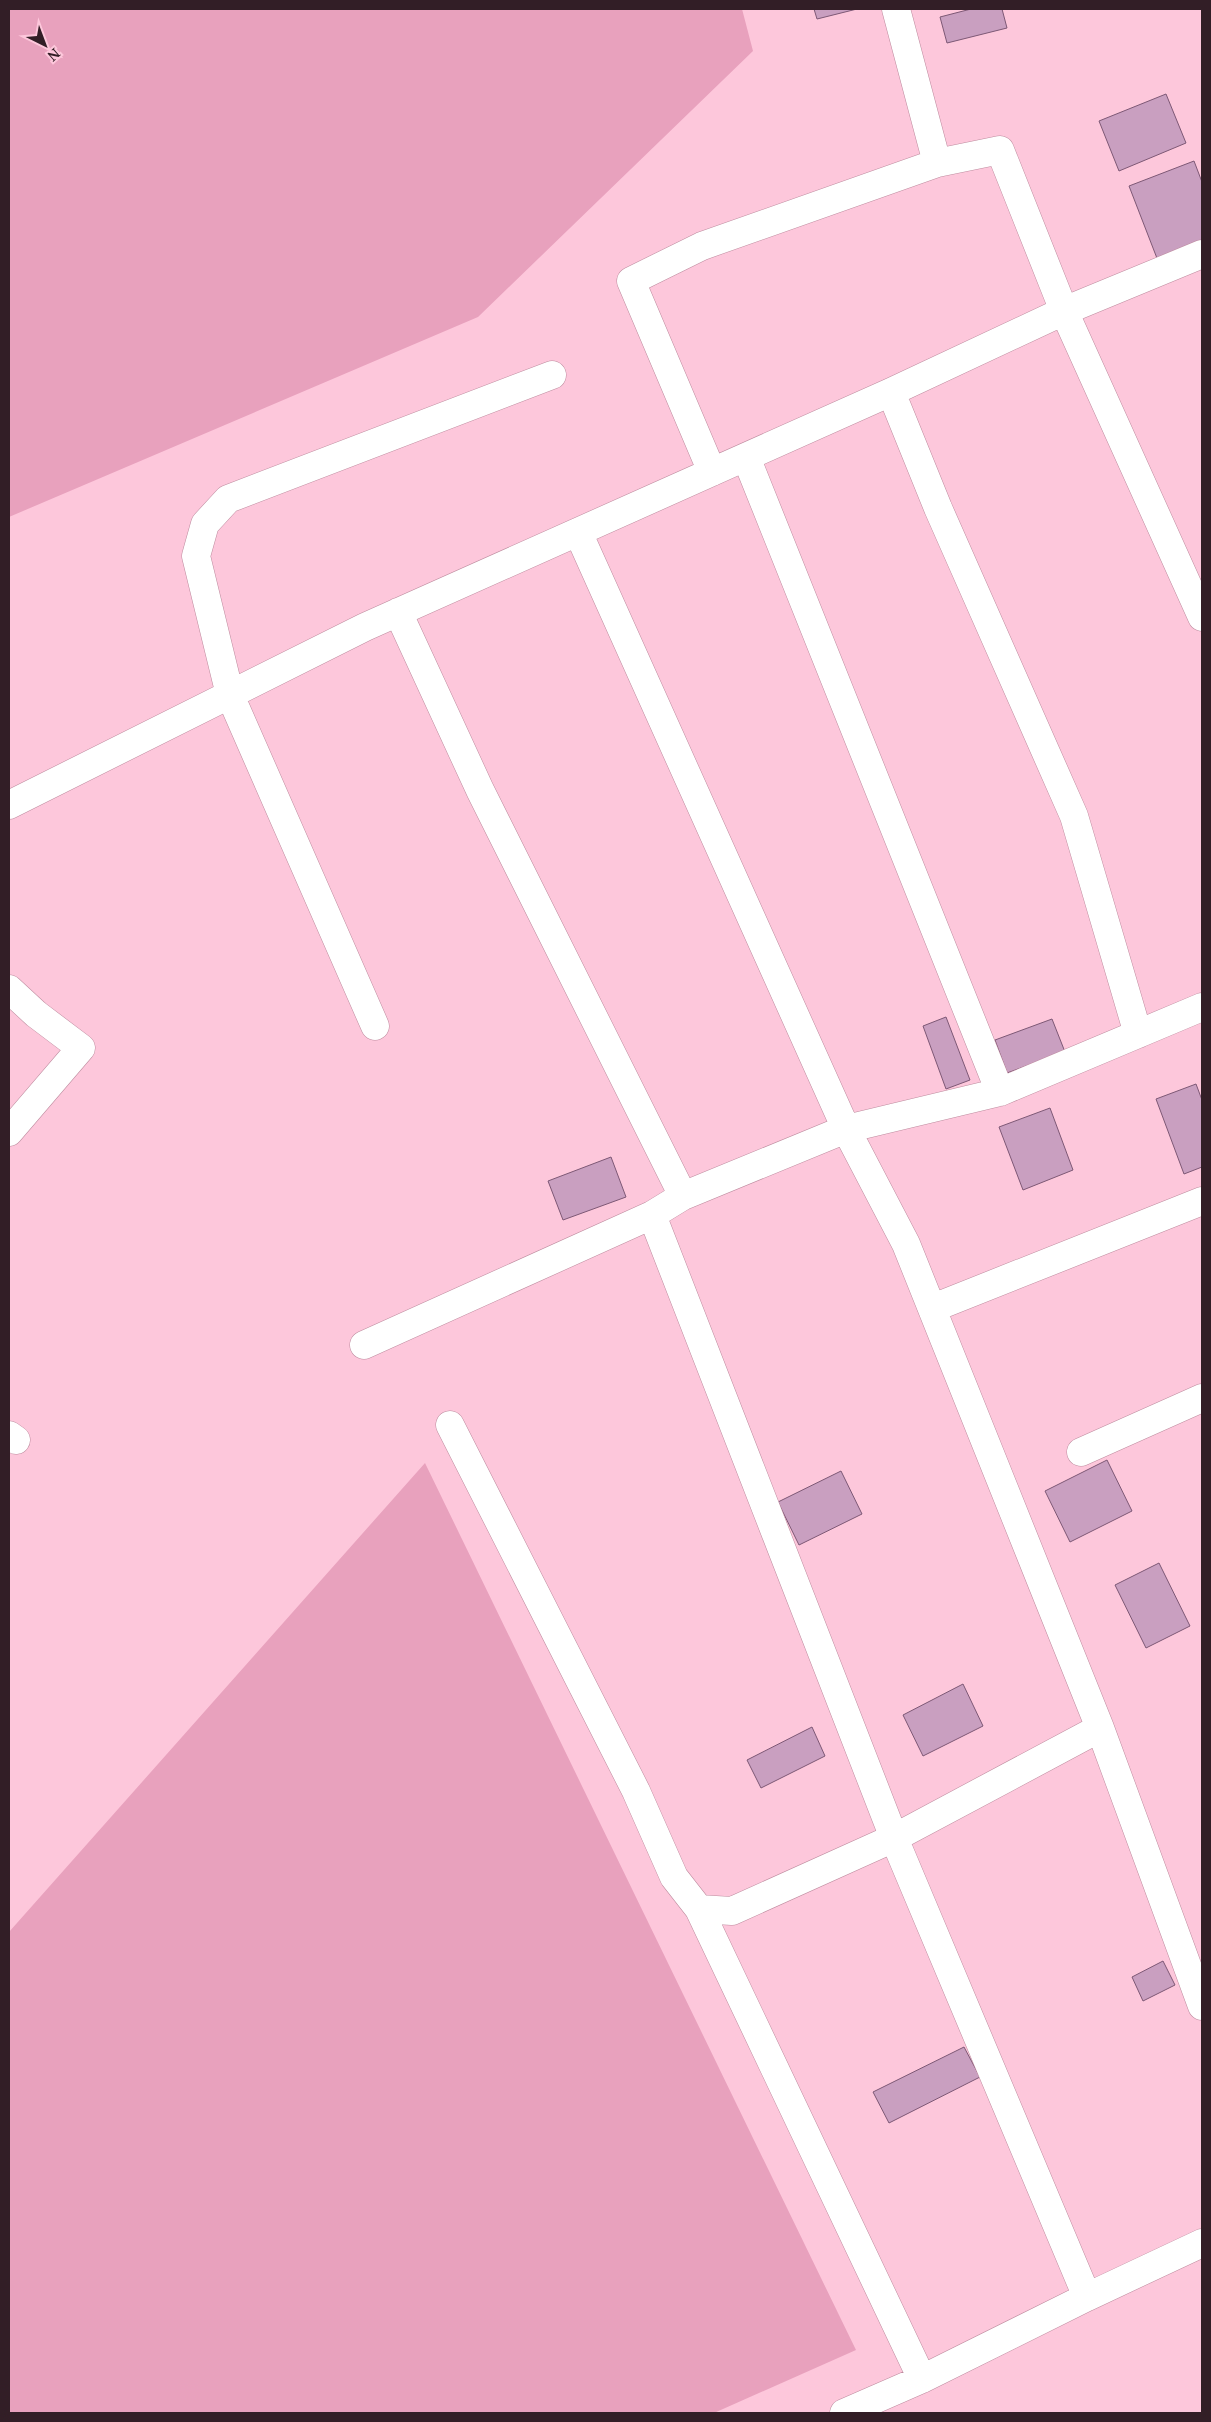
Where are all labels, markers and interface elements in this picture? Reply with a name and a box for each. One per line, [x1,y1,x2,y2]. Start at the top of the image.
north arrow [20,20,70,70]
text: N [44,44,64,66]

